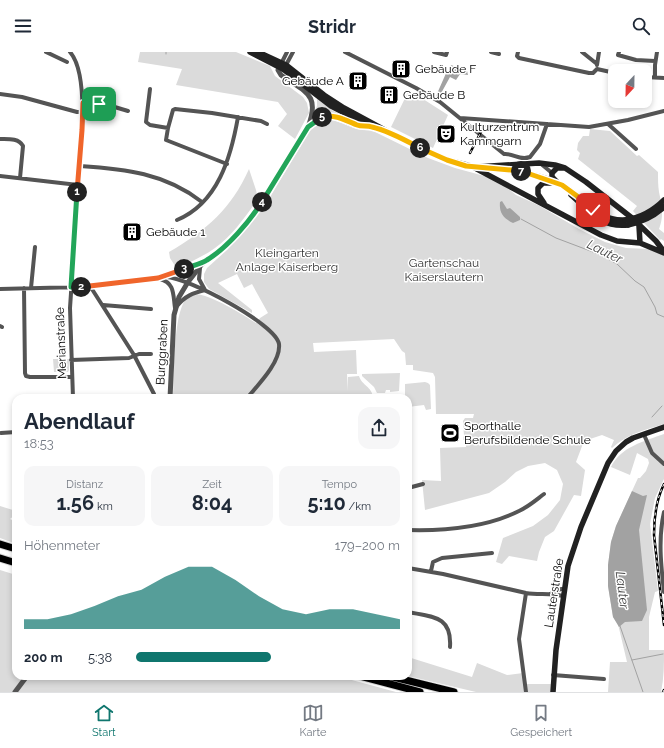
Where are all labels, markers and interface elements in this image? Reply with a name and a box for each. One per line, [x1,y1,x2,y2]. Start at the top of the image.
icon: menu [12,15,34,37]
icon: search [630,15,652,37]
text: Stridr [308,16,356,37]
building icon: Gebäude F [390,58,412,80]
place label: Gebäude F [415,62,476,76]
north arrow [608,64,652,108]
map controls [608,64,652,108]
building icon: Gebäude A [347,70,369,92]
place label: Gebäude A [282,74,344,88]
building icon: Gebäude B [378,84,400,106]
pin [82,87,116,121]
place label: Gebäude B [403,88,465,102]
icon: arrive [88,93,110,115]
pin: 5 [312,107,332,127]
text: 5 [319,110,325,123]
place label: Kulturzentrum Kammgarn [460,120,539,148]
theatre icon: Kulturzentrum Kammgarn [435,123,457,145]
pin: 6 [410,138,430,158]
text: 6 [417,141,423,154]
pin: 7 [511,161,531,181]
text: 7 [518,164,524,177]
pin: 1 [67,182,87,202]
text: 1 [74,185,80,198]
pin: 4 [252,192,272,212]
pin [576,193,610,227]
text: 4 [259,195,265,208]
icon: check [582,199,604,221]
building icon: Gebäude 1 [121,221,143,243]
place label: Gebäude 1 [146,225,205,239]
water label: Lauter [585,236,625,267]
park label: Kleingarten Anlage Kaiserberg [236,246,338,274]
park label: Gartenschau Kaiserslautern [405,256,483,284]
pin: 3 [174,259,194,279]
text: 3 [181,262,187,275]
pin: 2 [71,277,91,297]
text: 2 [78,280,84,293]
street label: Merianstraße [53,307,69,379]
street label: Burggraben [153,319,171,385]
button: share [358,407,400,449]
text: Abendlauf [24,408,135,434]
place label: Sporthalle Berufsbildende Schule [464,419,591,447]
sports icon: Sporthalle Berufsbildende Schule [439,422,461,444]
text: 18:53 [24,436,54,451]
text: Distanz [66,478,103,491]
text: Zeit [202,478,222,491]
text: Tempo [322,478,357,491]
text: 1.56 [56,491,94,515]
text: 8:04 [192,491,232,515]
text: 5:10 [308,491,346,515]
text: km [94,500,113,513]
text: /km [346,500,371,513]
text: Höhenmeter [24,538,100,553]
text: 179–200 m [335,538,400,553]
street label: Lauterstraße [542,557,566,629]
water label: Lauter [613,571,632,610]
text: 200 m [24,650,63,665]
text: 5:38 [88,650,112,665]
tab: Start [92,702,116,739]
tab: Karte [300,702,327,739]
tab: Gespeichert [510,702,572,739]

